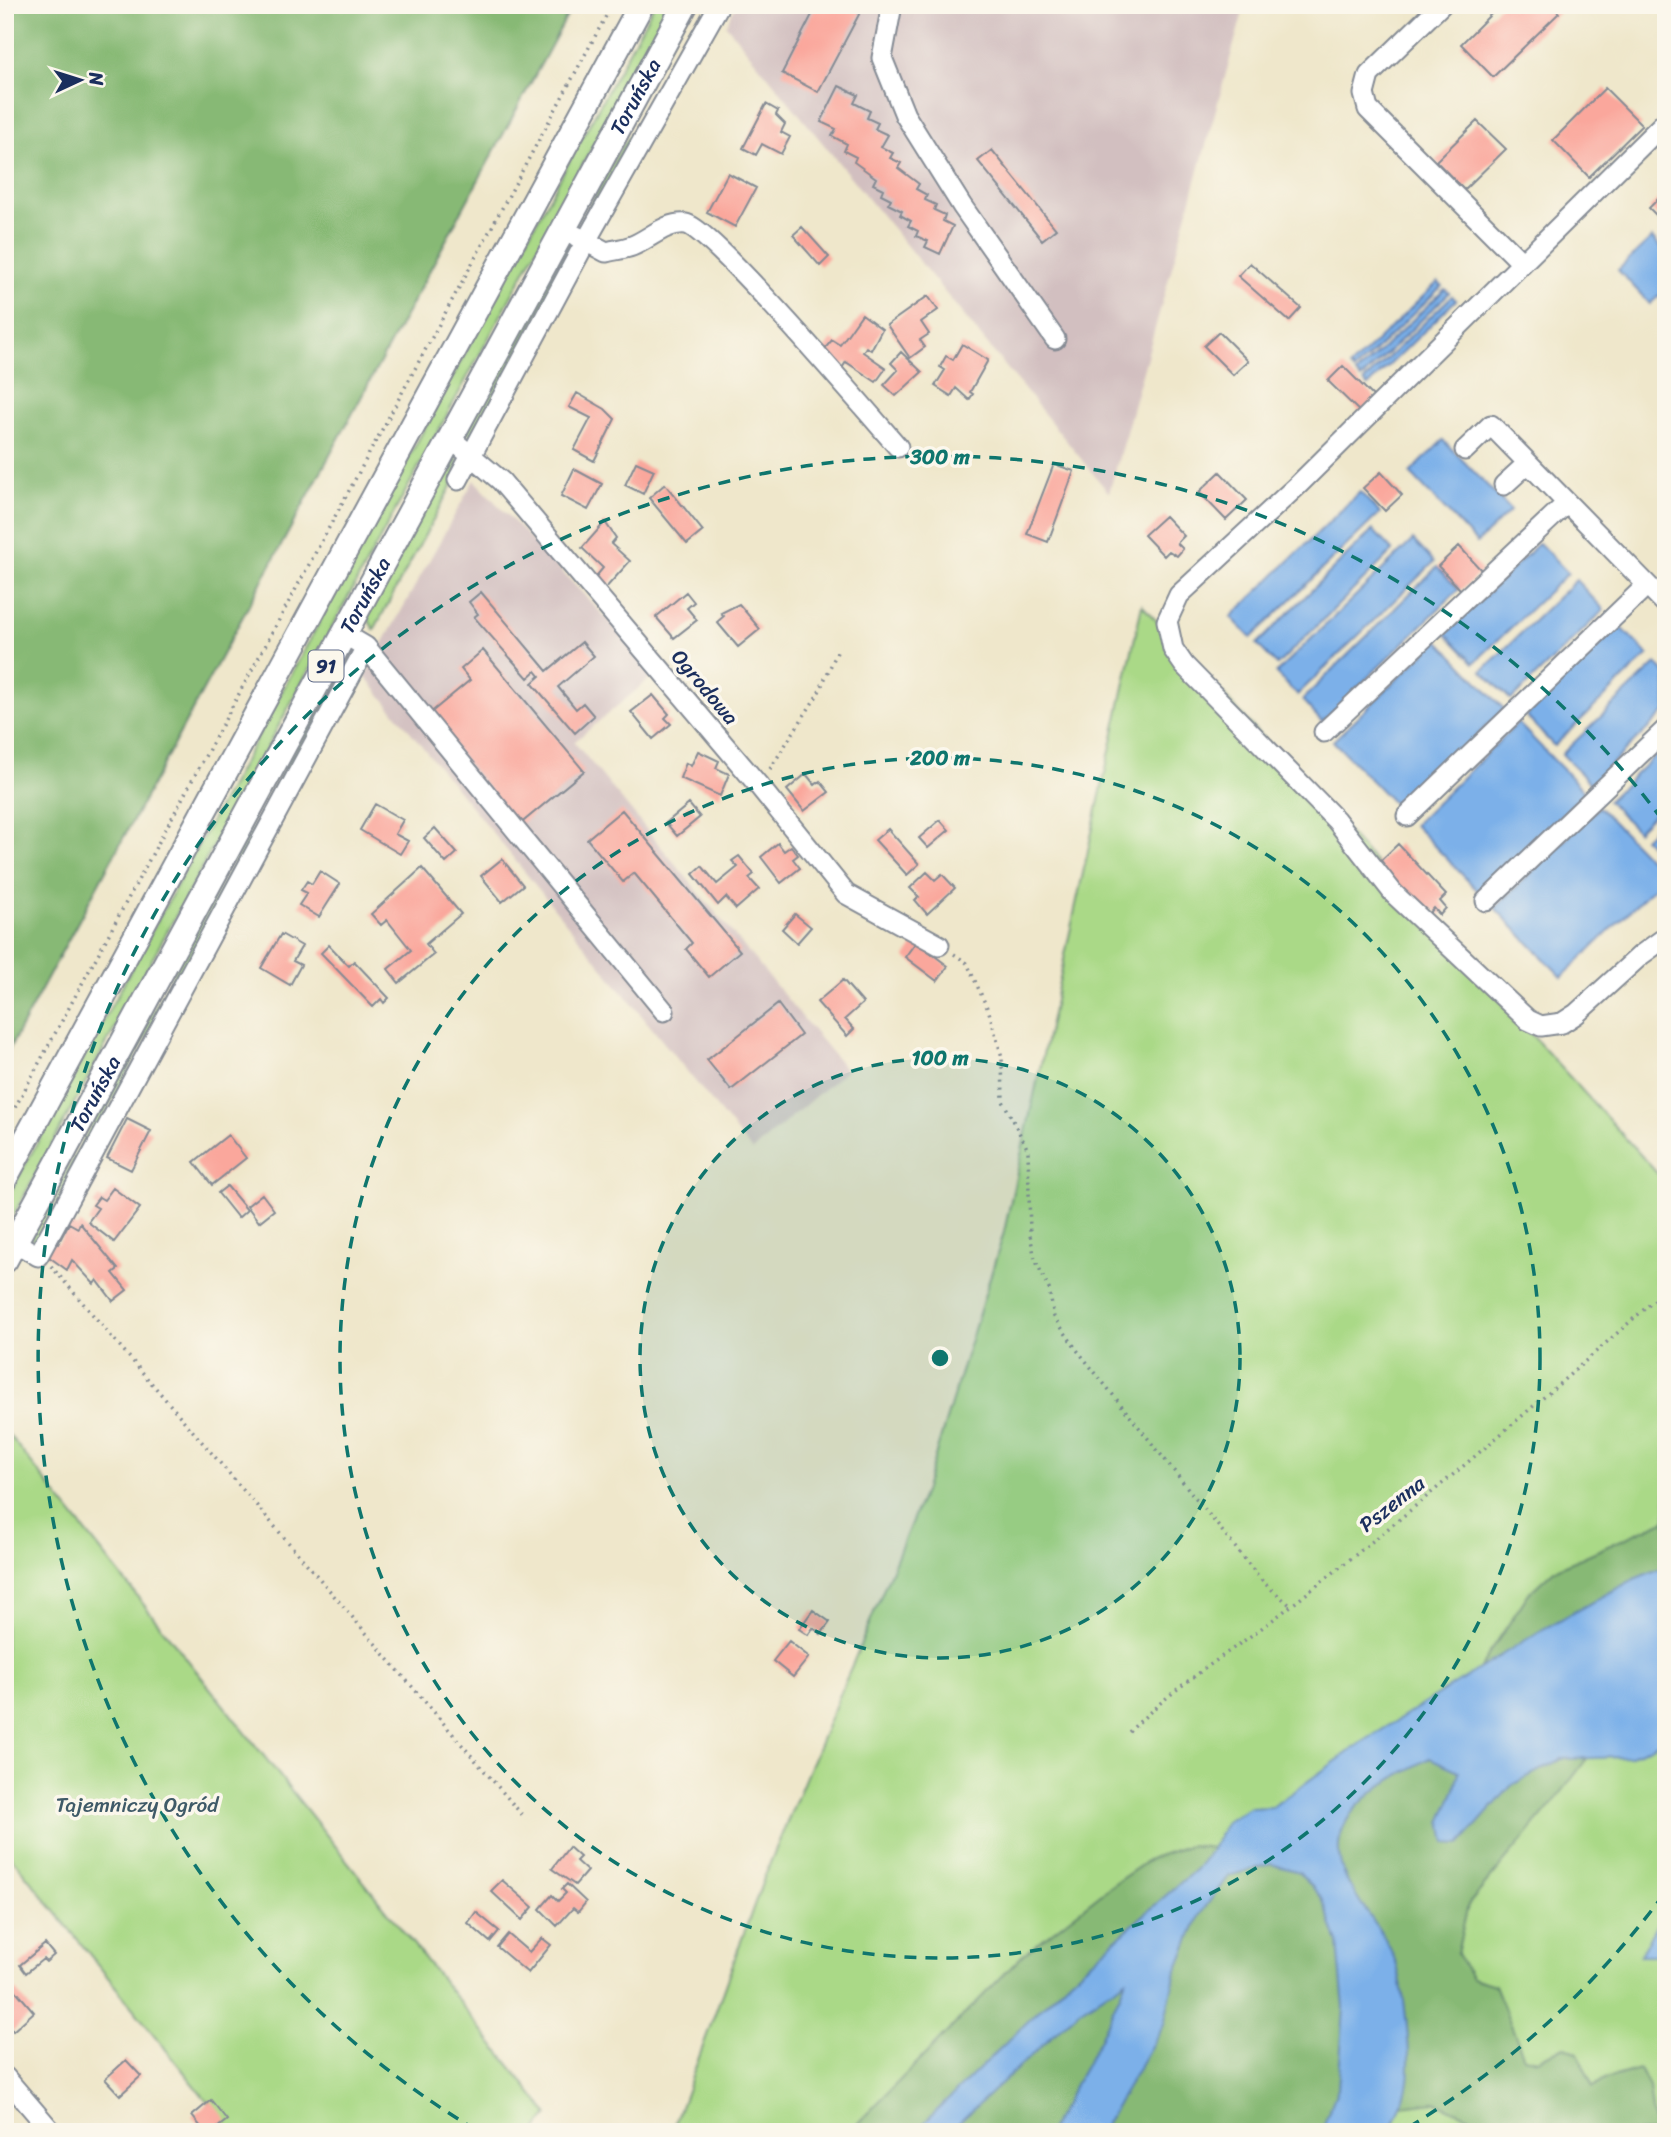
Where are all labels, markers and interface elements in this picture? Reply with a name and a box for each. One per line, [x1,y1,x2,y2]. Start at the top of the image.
north arrow [46,46,116,116]
street label: Toruńska [599,51,672,142]
text: N [79,70,113,87]
text: 300 m [909,438,971,476]
street label: Toruńska [329,549,402,641]
street label: Ogrodowa [661,640,749,734]
road number: 91 [308,650,344,681]
text: 200 m [909,739,971,777]
text: 100 m [911,1039,969,1077]
street label: Toruńska [59,1048,132,1139]
centre of rings [928,1346,952,1370]
street label: Pszenna [1350,1465,1434,1543]
park label: Tajemniczy Ogród [56,1786,220,1824]

